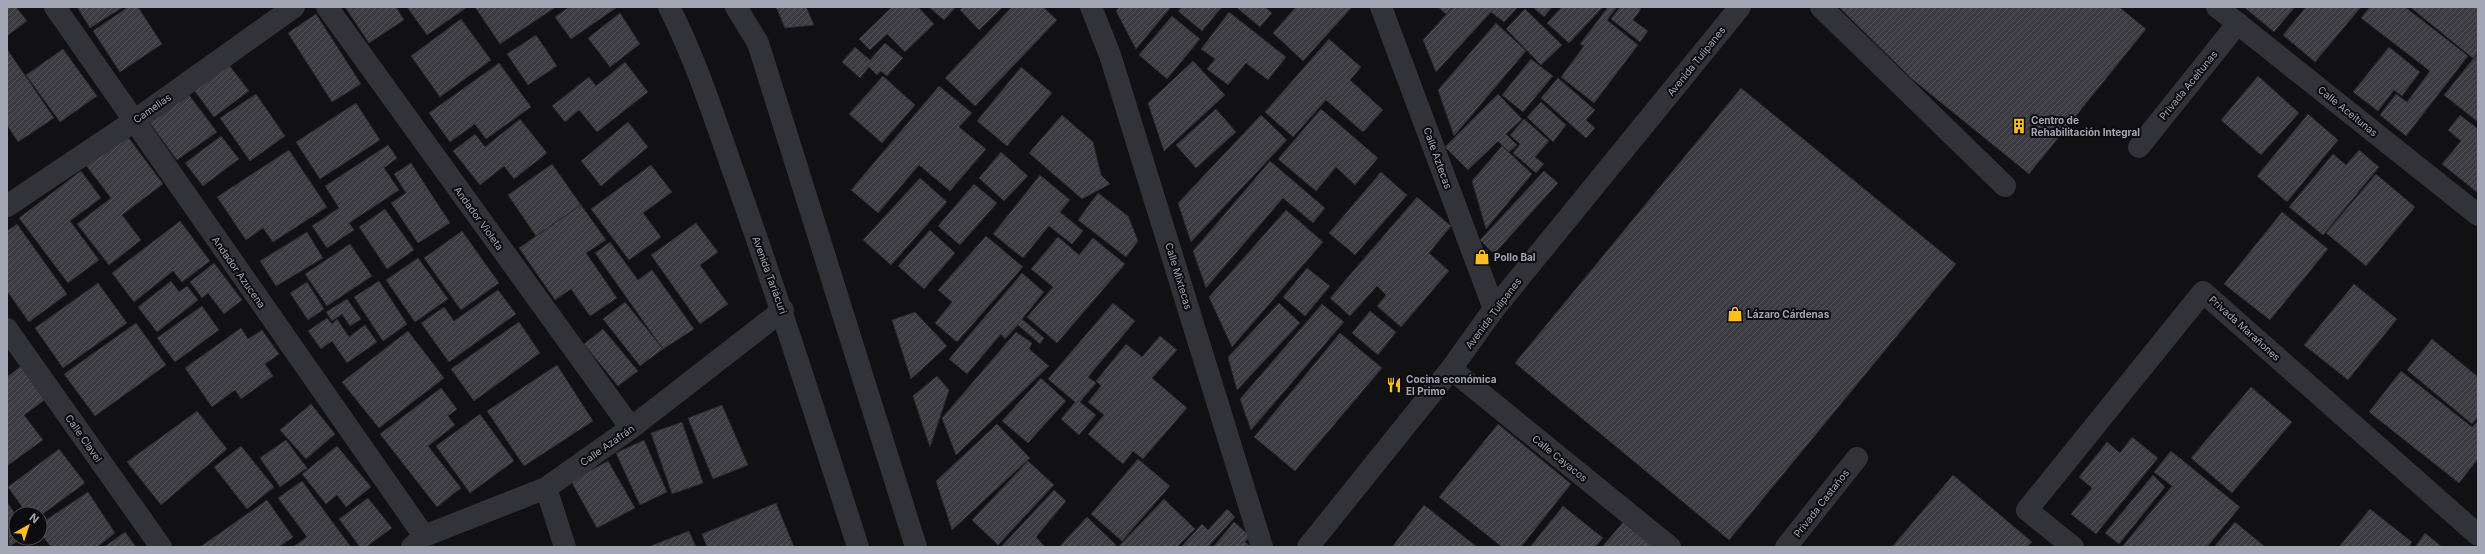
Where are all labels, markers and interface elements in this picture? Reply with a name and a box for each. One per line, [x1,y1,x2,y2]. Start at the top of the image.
street label: Avenida Tulipanes [1664,24,1728,98]
street label: Privada Aceitunas [2156,48,2220,122]
street label: Calle Aceitunas [2316,83,2380,139]
street label: Camelias [131,91,173,125]
place label: Centro de Rehabilitación Integral [2031,114,2140,139]
building icon: Centro de Rehabilitación Integral [2010,117,2028,135]
street label: Calle Aztecas [1421,126,1455,190]
street label: Andador Violeta [452,184,506,252]
street label: Andador Azucena [210,234,268,310]
street label: Avenida Tariácuri [750,235,790,315]
street label: Calle Mixtecas [1163,241,1195,311]
shop icon: Pollo Bal [1473,248,1491,266]
place label: Pollo Bal [1494,251,1536,263]
street label: Avenida Tulipanes [1462,275,1524,351]
street label: Privada Marañones [2207,293,2283,363]
shop icon: Lázaro Cárdenas [1726,305,1744,323]
place label: Lázaro Cárdenas [1747,308,1830,320]
place label: Cocina económica El Primo [1406,373,1497,397]
restaurant icon: Cocina económica El Primo [1385,376,1403,394]
street label: Calle Clavel [63,412,105,464]
street label: Calle Azafrán [578,422,636,468]
street label: Calle Cayacos [1530,432,1590,484]
street label: Privada Castaños [1791,467,1851,539]
north arrow [8,506,48,546]
text: N [27,510,42,526]

